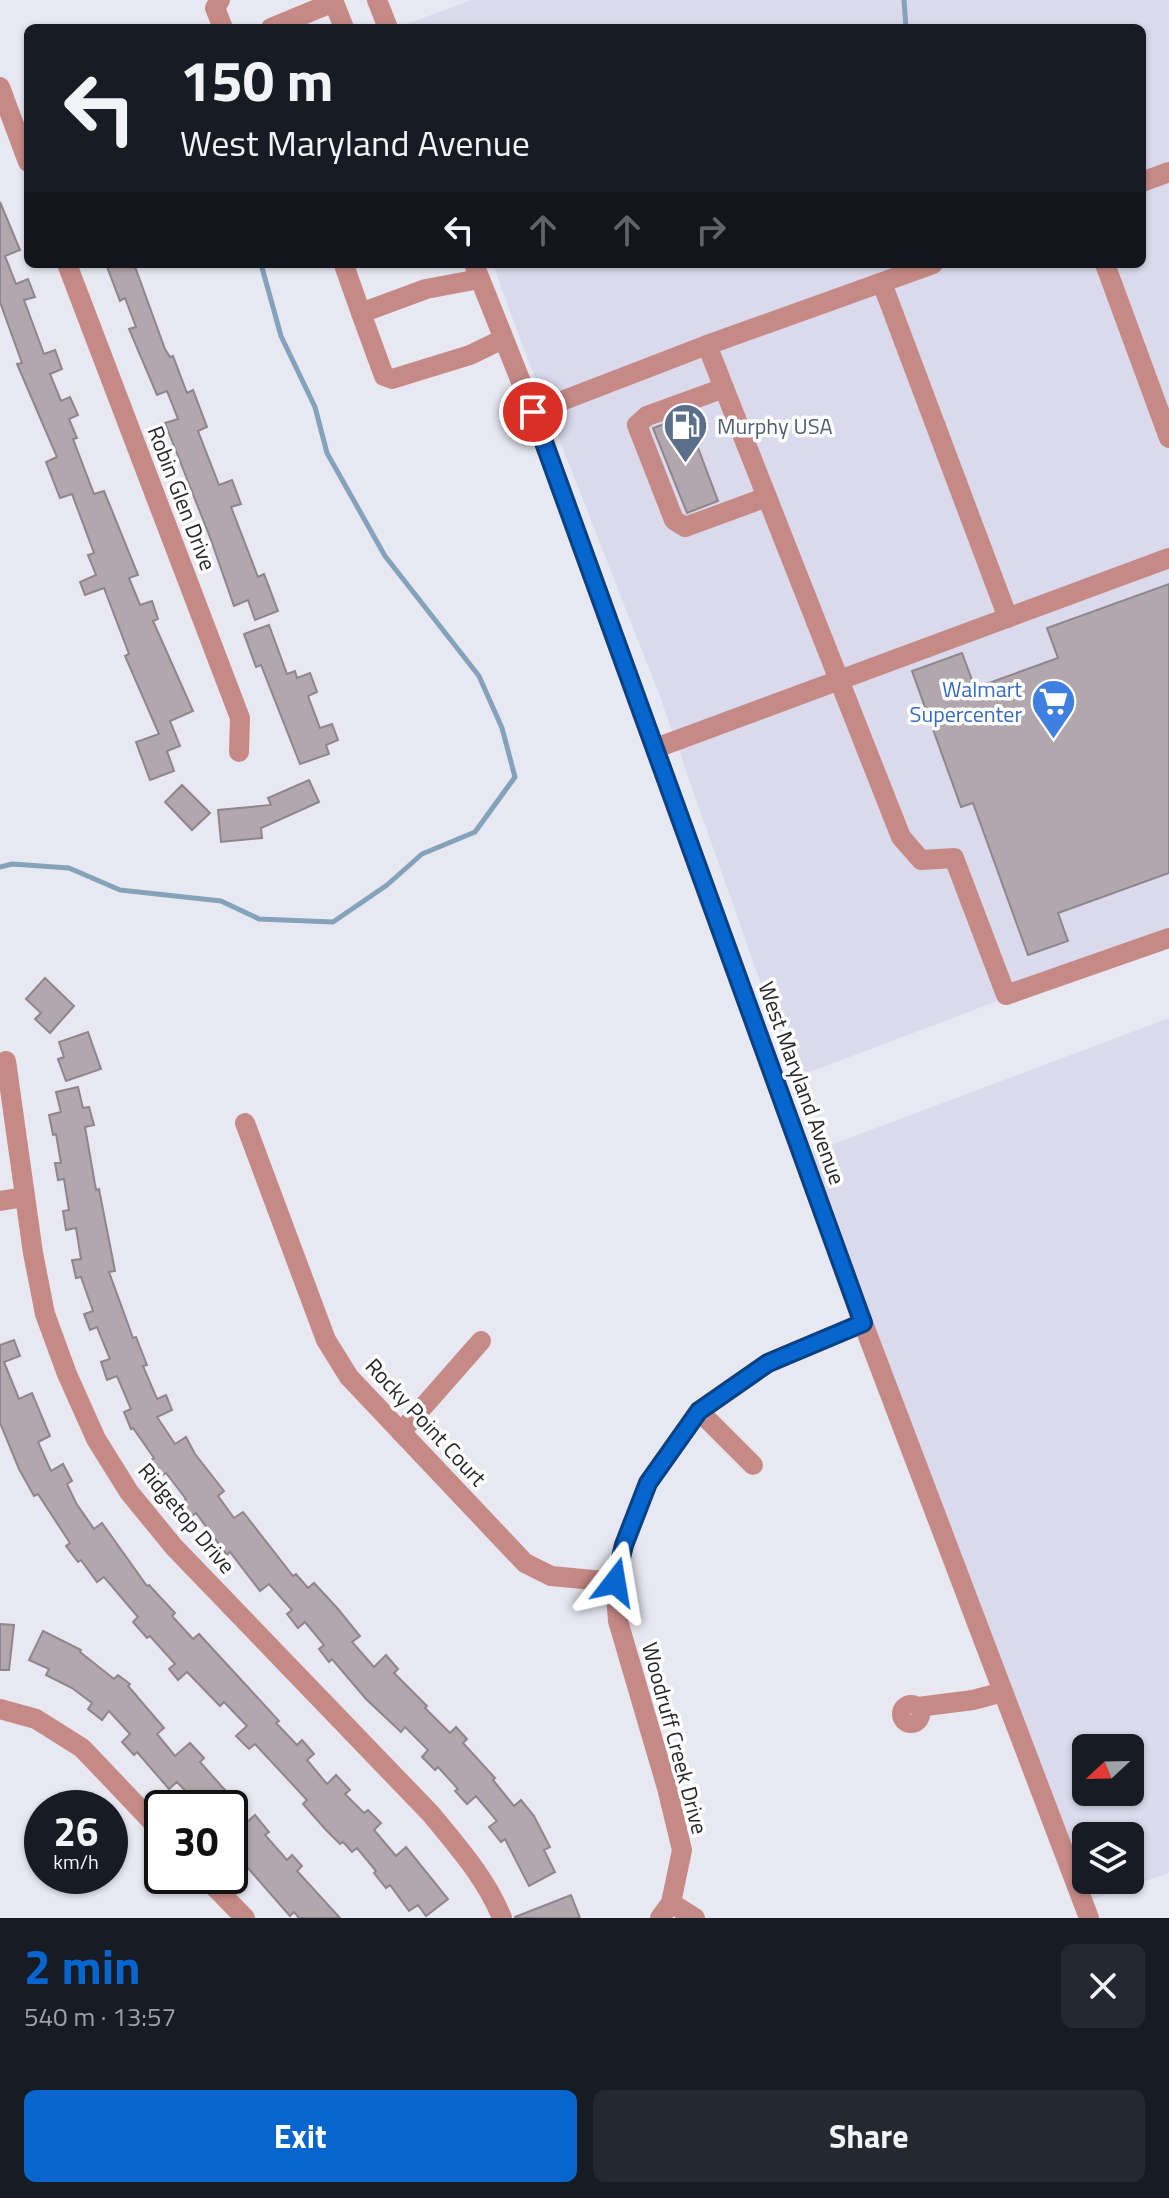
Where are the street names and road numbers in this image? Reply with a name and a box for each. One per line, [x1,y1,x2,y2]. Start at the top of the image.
street label: Robin Glen Drive [139,421,225,575]
street label: West Maryland Avenue [749,977,855,1189]
street label: Rocky Point Court [357,1350,495,1494]
street label: Ridgetop Drive [130,1455,244,1581]
street label: Woodruff Creek Drive [633,1638,717,1838]

